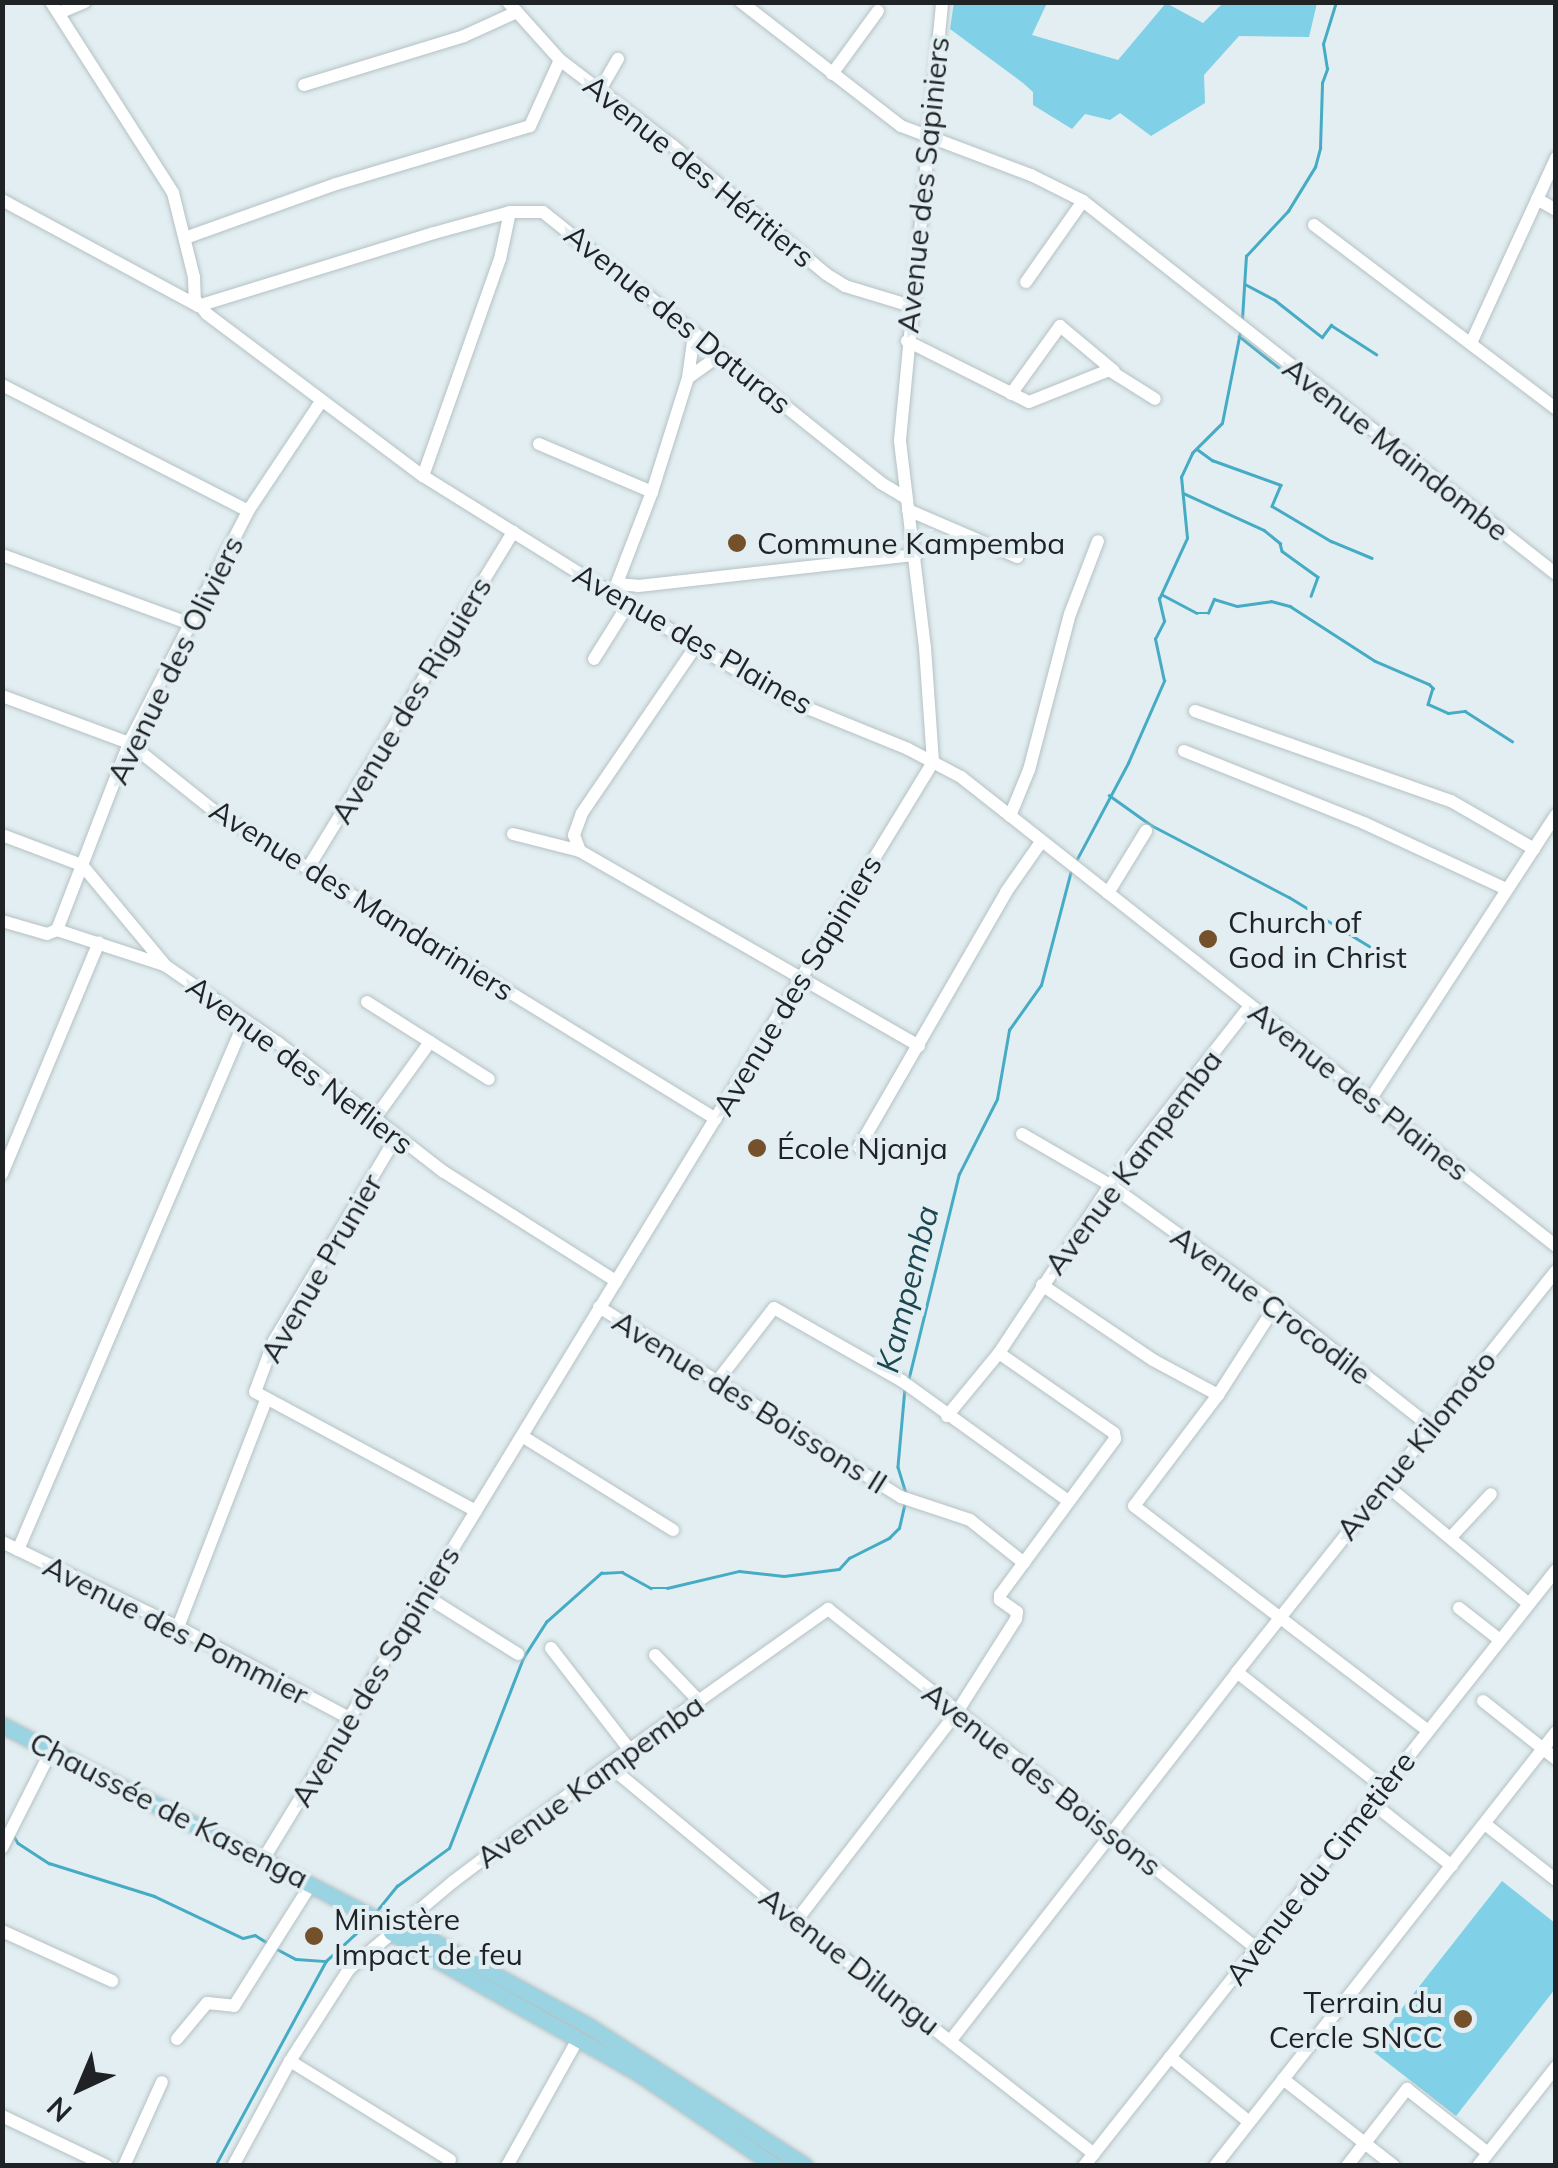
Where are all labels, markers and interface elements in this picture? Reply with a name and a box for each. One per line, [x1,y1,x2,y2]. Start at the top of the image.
street label: Avenue des Sapiniers [890,35,956,335]
street label: Avenue des Héritiers [576,67,822,275]
street label: Avenue des Daturas [557,217,799,421]
street label: Avenue Maindombe [1276,350,1516,548]
place label: Commune Kampemba [757,525,1065,561]
street label: Avenue des Oliviers [99,530,251,790]
marker: Commune Kampemba [726,532,748,554]
street label: Avenue des Plaines [567,556,819,722]
street label: Avenue des Riguiers [323,570,499,830]
street label: Avenue des Mandariniers [203,792,521,1008]
street label: Avenue des Sapiniers [705,848,889,1122]
place label: Church of God in Christ [1228,904,1407,974]
marker: Church of God in Christ [1197,928,1219,950]
street label: Avenue des Nefliers [180,968,420,1162]
street label: Avenue des Plaines [1242,994,1476,1188]
street label: Avenue Kampemba [1037,1042,1229,1282]
place label: École Njanja [777,1130,948,1166]
marker: École Njanja [746,1137,768,1159]
street label: Avenue Prunier [252,1167,390,1369]
water label: Kampemba [868,1202,946,1376]
street label: Avenue Crocodile [1164,1218,1378,1392]
street label: Avenue des Boissons II [606,1303,894,1501]
street label: Avenue Kilomoto [1329,1343,1503,1547]
street label: Avenue des Sapiniers [283,1539,467,1813]
street label: Avenue des Pommier [38,1548,314,1712]
street label: Avenue des Boissons [915,1675,1169,1883]
street label: Avenue Kampemba [469,1686,711,1876]
street label: Chaussée de Kasenga [24,1724,314,1896]
street label: Avenue du Cimetière [1218,1744,1422,1992]
street label: Avenue Dilungu [753,1879,947,2043]
place label: Ministère Impact de feu [334,1901,523,1972]
marker: Ministère Impact de feu [303,1925,325,1947]
place label: Terrain du Cercle SNCC [1269,1984,1443,2054]
marker: Terrain du Cercle SNCC [1452,2008,1474,2030]
north arrow [30,2038,130,2138]
text: N [39,2090,79,2130]

